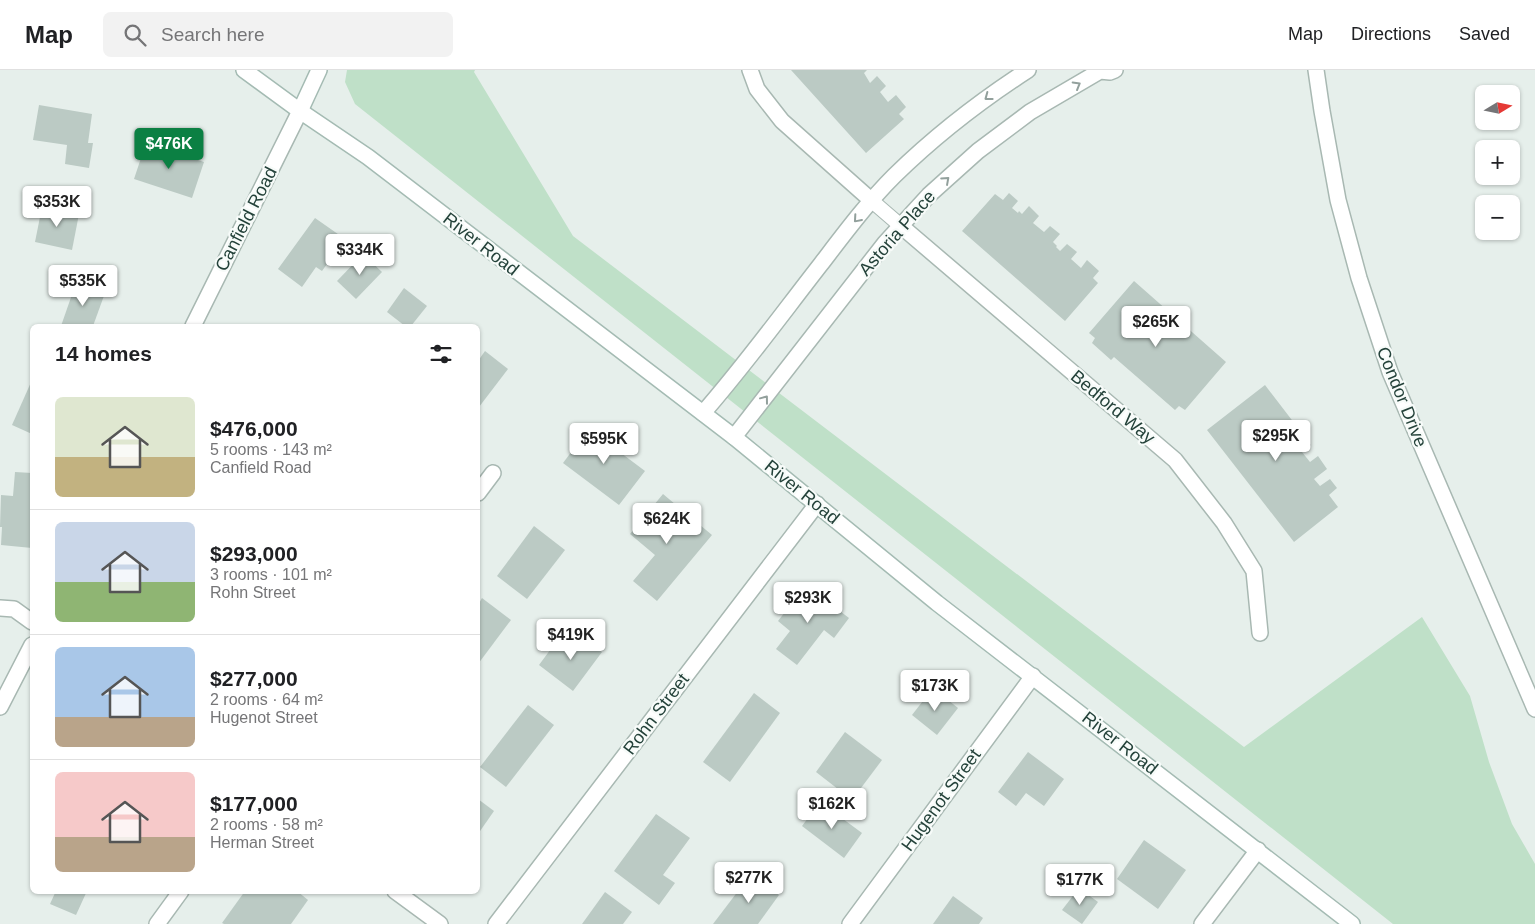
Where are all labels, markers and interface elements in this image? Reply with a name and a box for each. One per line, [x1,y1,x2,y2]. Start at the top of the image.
search box [103,12,453,57]
text: Map [25,21,73,48]
icon: search [121,21,149,49]
text: Search here [161,24,265,45]
text: Map [1288,24,1323,44]
text: Directions [1351,24,1431,44]
text: Saved [1459,24,1510,44]
one-way arrow [1072,81,1081,91]
north arrow [1475,85,1520,130]
map controls [1475,85,1520,240]
one-way arrow [984,91,994,100]
pin: $476K [134,128,204,170]
text: $476K [145,135,193,152]
button: + [1475,140,1520,185]
street label: Canfield Road [211,164,281,274]
one-way arrow [940,177,949,186]
pin: $353K [22,186,92,228]
street label: Astoria Place [855,186,939,280]
text: $353K [33,193,81,210]
button: − [1475,195,1520,240]
street label: River Road [439,208,523,280]
one-way arrow [853,214,862,223]
pin: $334K [325,234,395,276]
text: $334K [336,241,384,258]
pin: $535K [48,264,118,307]
text: $535K [59,272,107,289]
pin: $265K [1121,306,1191,348]
text: $265K [1132,313,1180,330]
icon: filters [427,340,455,368]
text: 14 homes [55,342,152,365]
street label: Condor Drive [1373,344,1431,450]
street label: Bedford Way [1067,366,1159,448]
one-way arrow [759,396,767,405]
icon: home [95,417,155,477]
text: $476,000 [210,417,298,440]
pin: $295K [1241,420,1311,462]
pin: $595K [569,422,639,465]
text: $295K [1252,427,1300,444]
text: $595K [580,430,628,447]
text: 5 rooms · 143 m² [210,441,332,458]
street label: River Road [761,456,843,528]
text: Canfield Road [210,459,311,476]
pin: $624K [632,502,702,545]
text: $624K [643,510,691,527]
icon: home [95,542,155,602]
text: $293,000 [210,542,298,565]
text: 3 rooms · 101 m² [210,566,332,583]
pin: $293K [773,582,843,624]
text: Rohn Street [210,584,295,601]
text: $293K [784,589,832,606]
pin: $419K [536,618,606,661]
text: $419K [547,626,595,643]
icon: home [95,667,155,727]
text: $277,000 [210,667,298,690]
street label: Rohn Street [619,670,693,758]
pin: $173K [900,670,970,712]
text: $173K [911,677,959,694]
text: 2 rooms · 64 m² [210,691,323,708]
street label: River Road [1078,707,1162,779]
text: Hugenot Street [210,709,318,726]
street label: Hugenot Street [897,745,985,855]
pin: $162K [797,788,867,830]
icon: home [95,792,155,852]
text: $177,000 [210,792,298,815]
text: $162K [808,795,856,812]
text: 2 rooms · 58 m² [210,816,323,833]
text: Herman Street [210,834,314,851]
pin: $277K [714,862,784,904]
pin: $177K [1045,864,1115,906]
text: $277K [725,869,773,886]
text: $177K [1056,871,1104,888]

